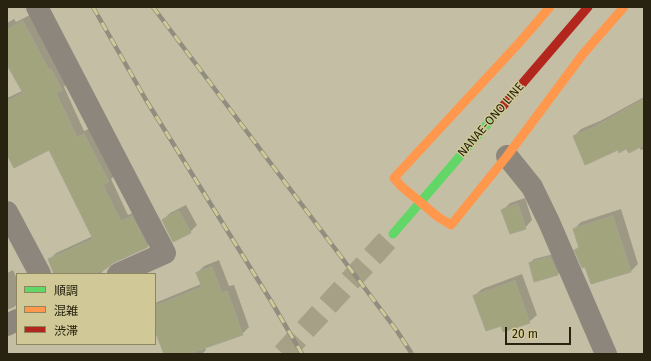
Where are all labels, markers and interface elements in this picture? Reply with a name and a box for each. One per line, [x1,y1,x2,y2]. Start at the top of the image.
street label: NANAE-ONO LINE [455,80,527,160]
legend [16,273,156,345]
text: 順調 [54,284,78,298]
text: 混雑 [54,304,78,318]
scale bar [507,319,573,345]
text: 渋滞 [54,324,78,338]
text: 20 m [512,327,538,341]

